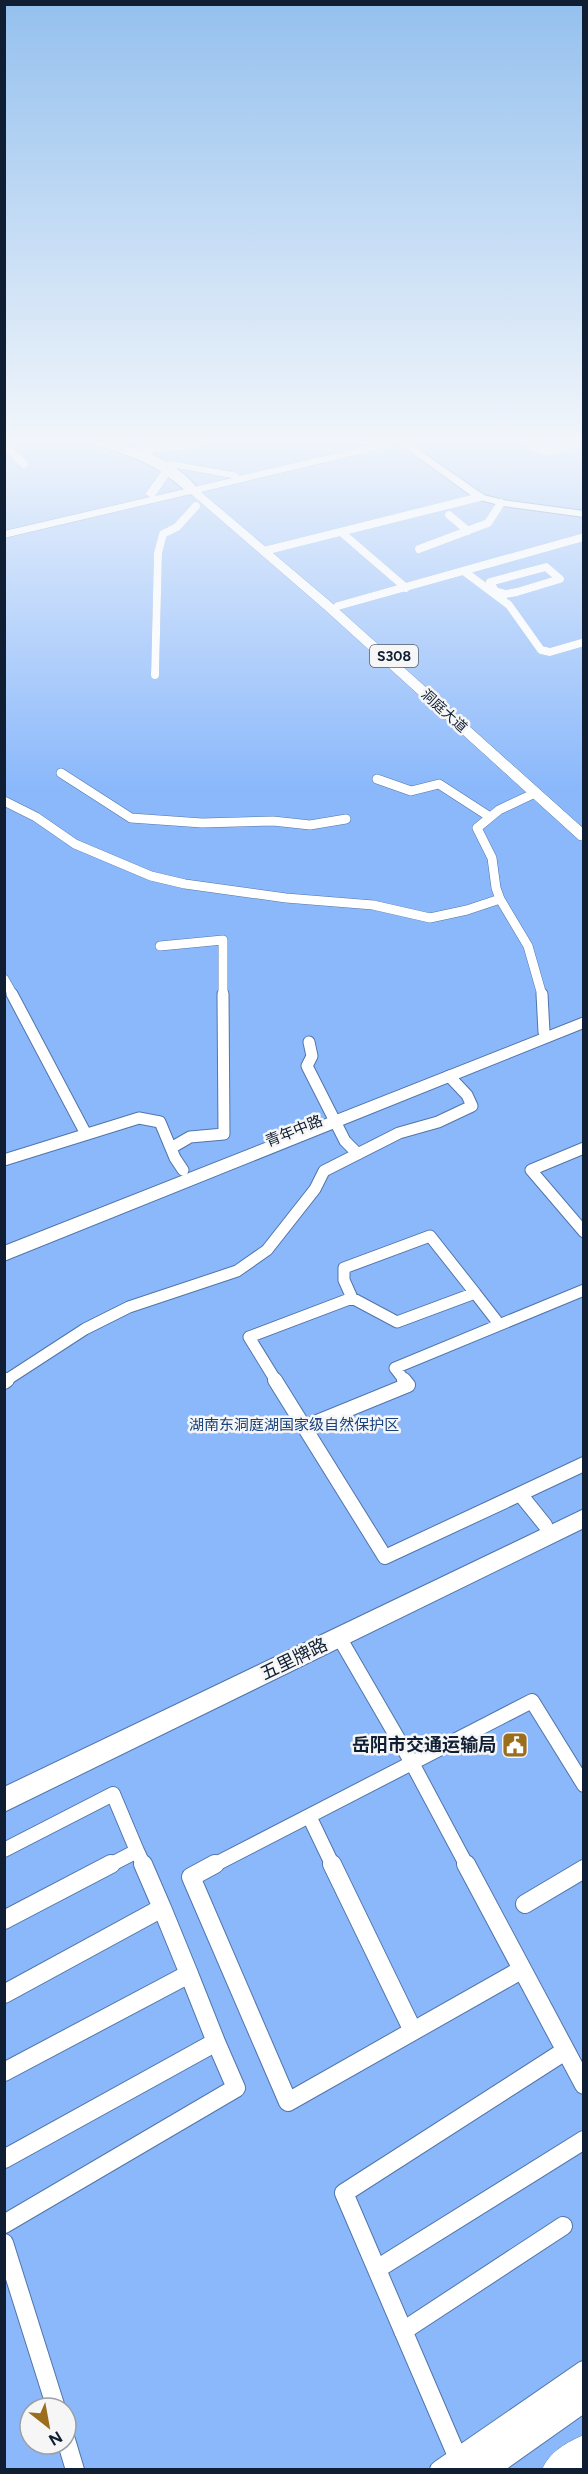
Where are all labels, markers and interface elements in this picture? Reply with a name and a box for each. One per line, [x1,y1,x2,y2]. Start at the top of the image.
road number: S308 [370,645,418,667]
street label: 洞庭大道 [418,686,470,736]
street label: 青年中路 [263,1111,325,1151]
park label: 湖南东洞庭湖国家级自然保护区 [189,1416,399,1434]
street label: 五里牌路 [257,1633,331,1685]
public building icon: 岳阳市交通运输局 [500,1730,530,1760]
place label: 岳阳市交通运输局 [352,1734,496,1756]
north arrow [18,2396,78,2456]
text: N [45,2427,66,2450]

